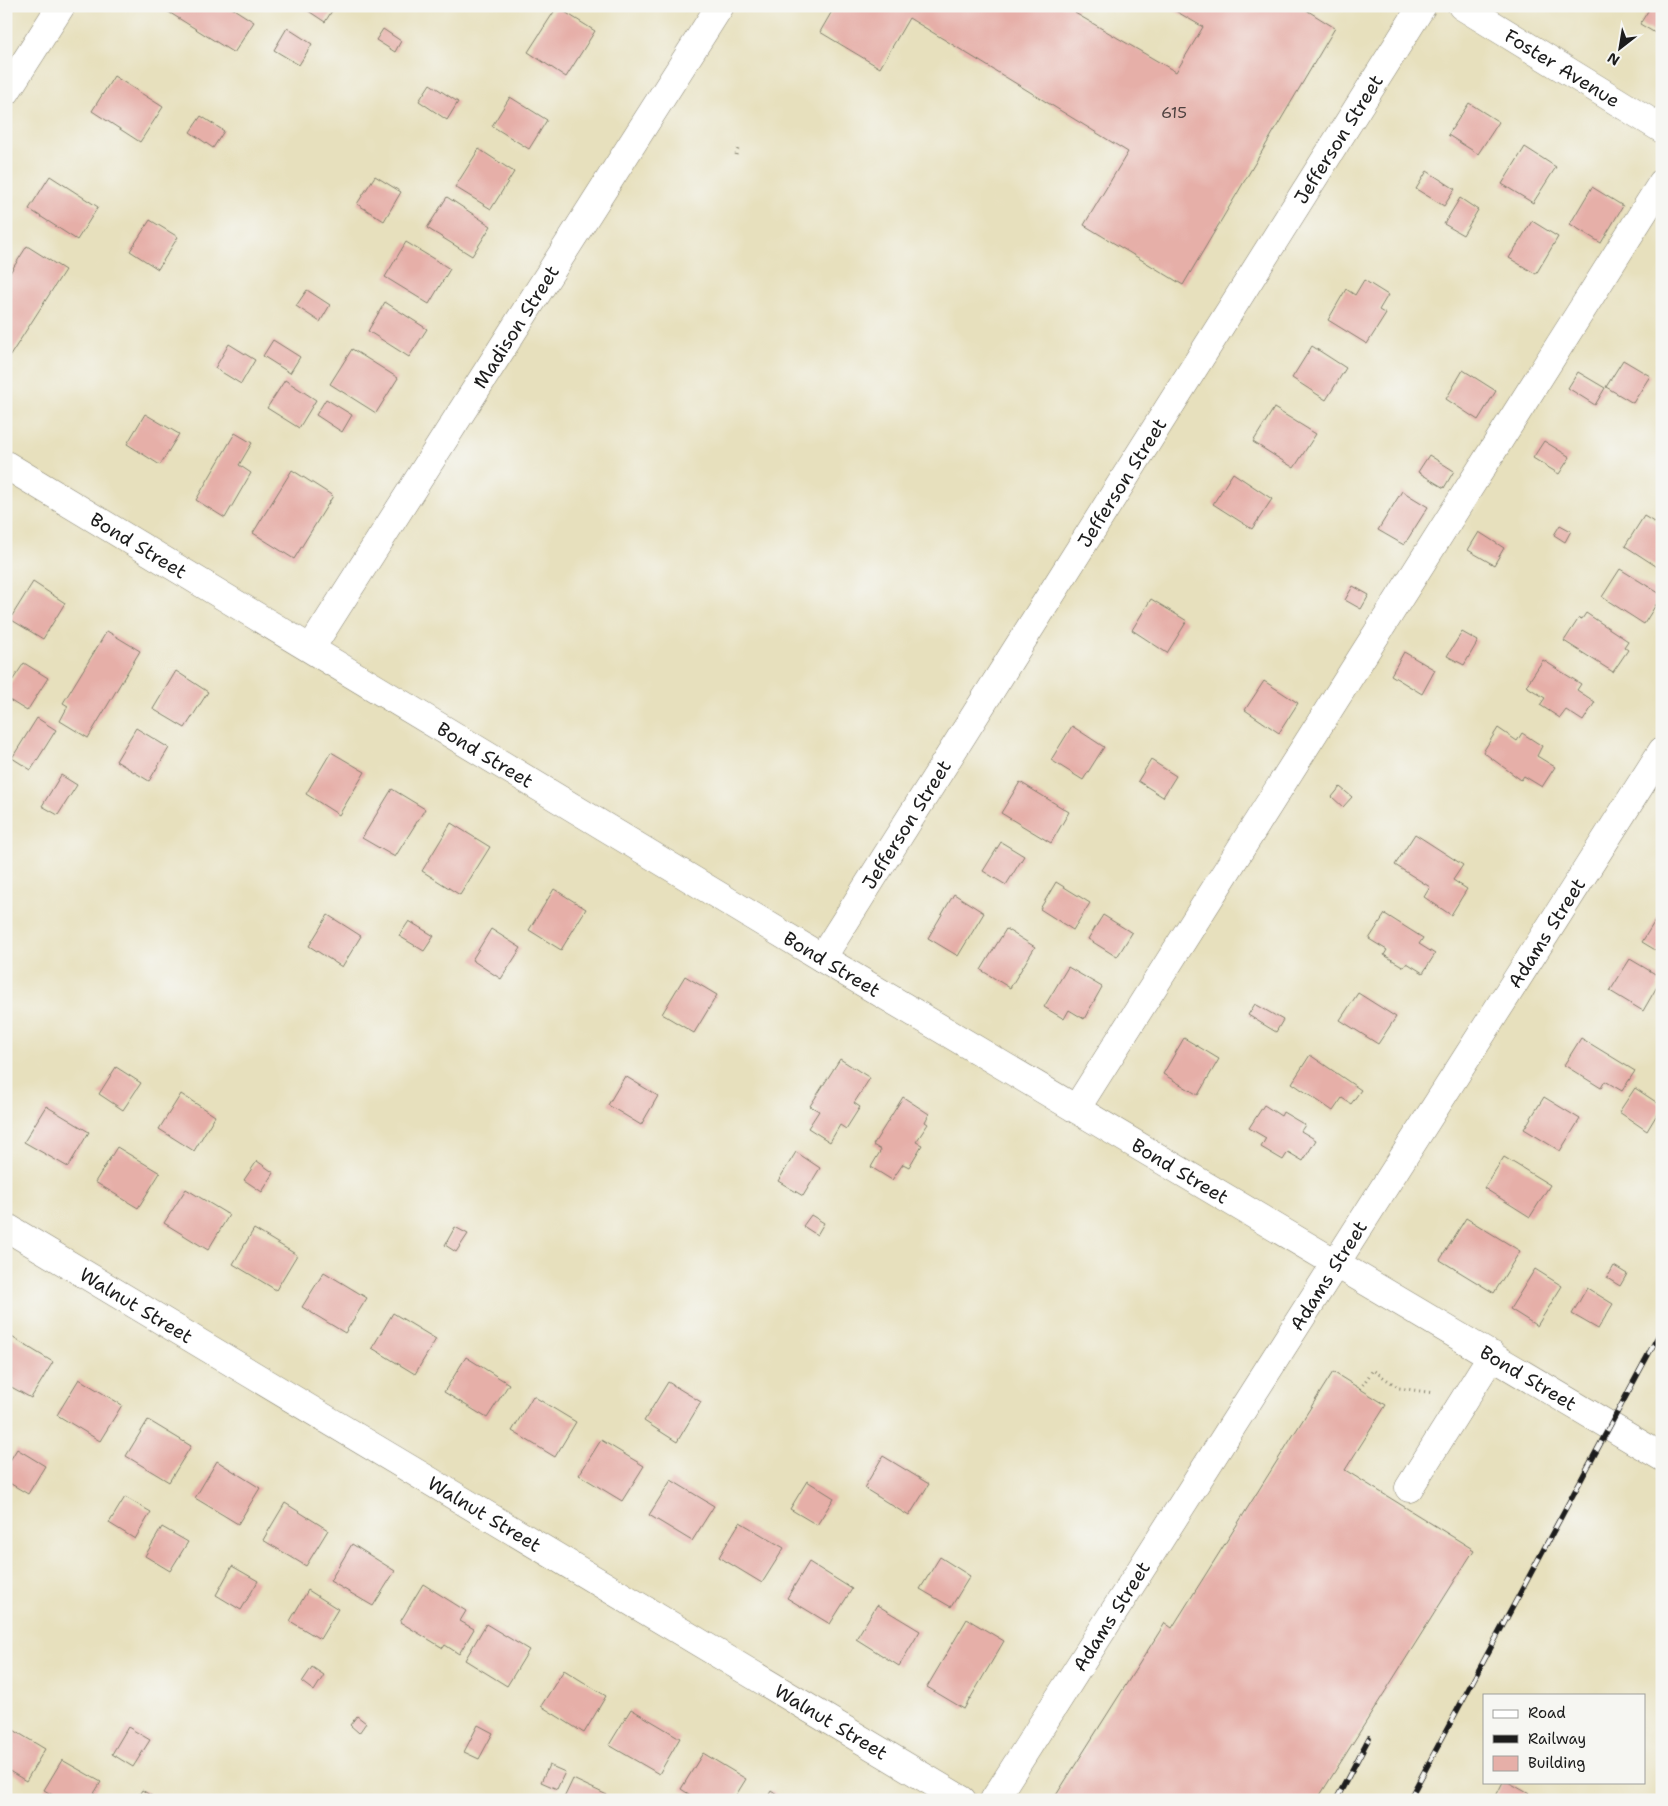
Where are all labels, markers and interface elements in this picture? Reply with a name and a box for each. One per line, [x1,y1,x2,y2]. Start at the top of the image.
north arrow [1596,22,1646,72]
street label: Foster Avenue [1500,23,1625,113]
text: N [1604,49,1623,70]
street label: Jefferson Street [1288,70,1389,209]
house number: 615 [1161,102,1187,123]
street label: Madison Street [468,261,565,393]
street label: Jefferson Street [1072,413,1172,552]
street label: Bond Street [85,507,191,584]
street label: Bond Street [432,716,538,794]
street label: Jefferson Street [857,755,957,894]
street label: Adams Street [1502,873,1591,993]
street label: Bond Street [779,926,885,1003]
street label: Bond Street [1127,1133,1233,1210]
street label: Adams Street [1284,1216,1373,1335]
street label: Walnut Street [75,1262,197,1349]
street label: Bond Street [1475,1340,1581,1417]
street label: Walnut Street [423,1471,546,1558]
street label: Adams Street [1067,1557,1156,1676]
street label: Walnut Street [770,1678,892,1766]
legend [1483,1694,1646,1784]
text: Road [1528,1703,1566,1723]
text: Railway [1528,1729,1586,1749]
text: Building [1528,1753,1585,1773]

